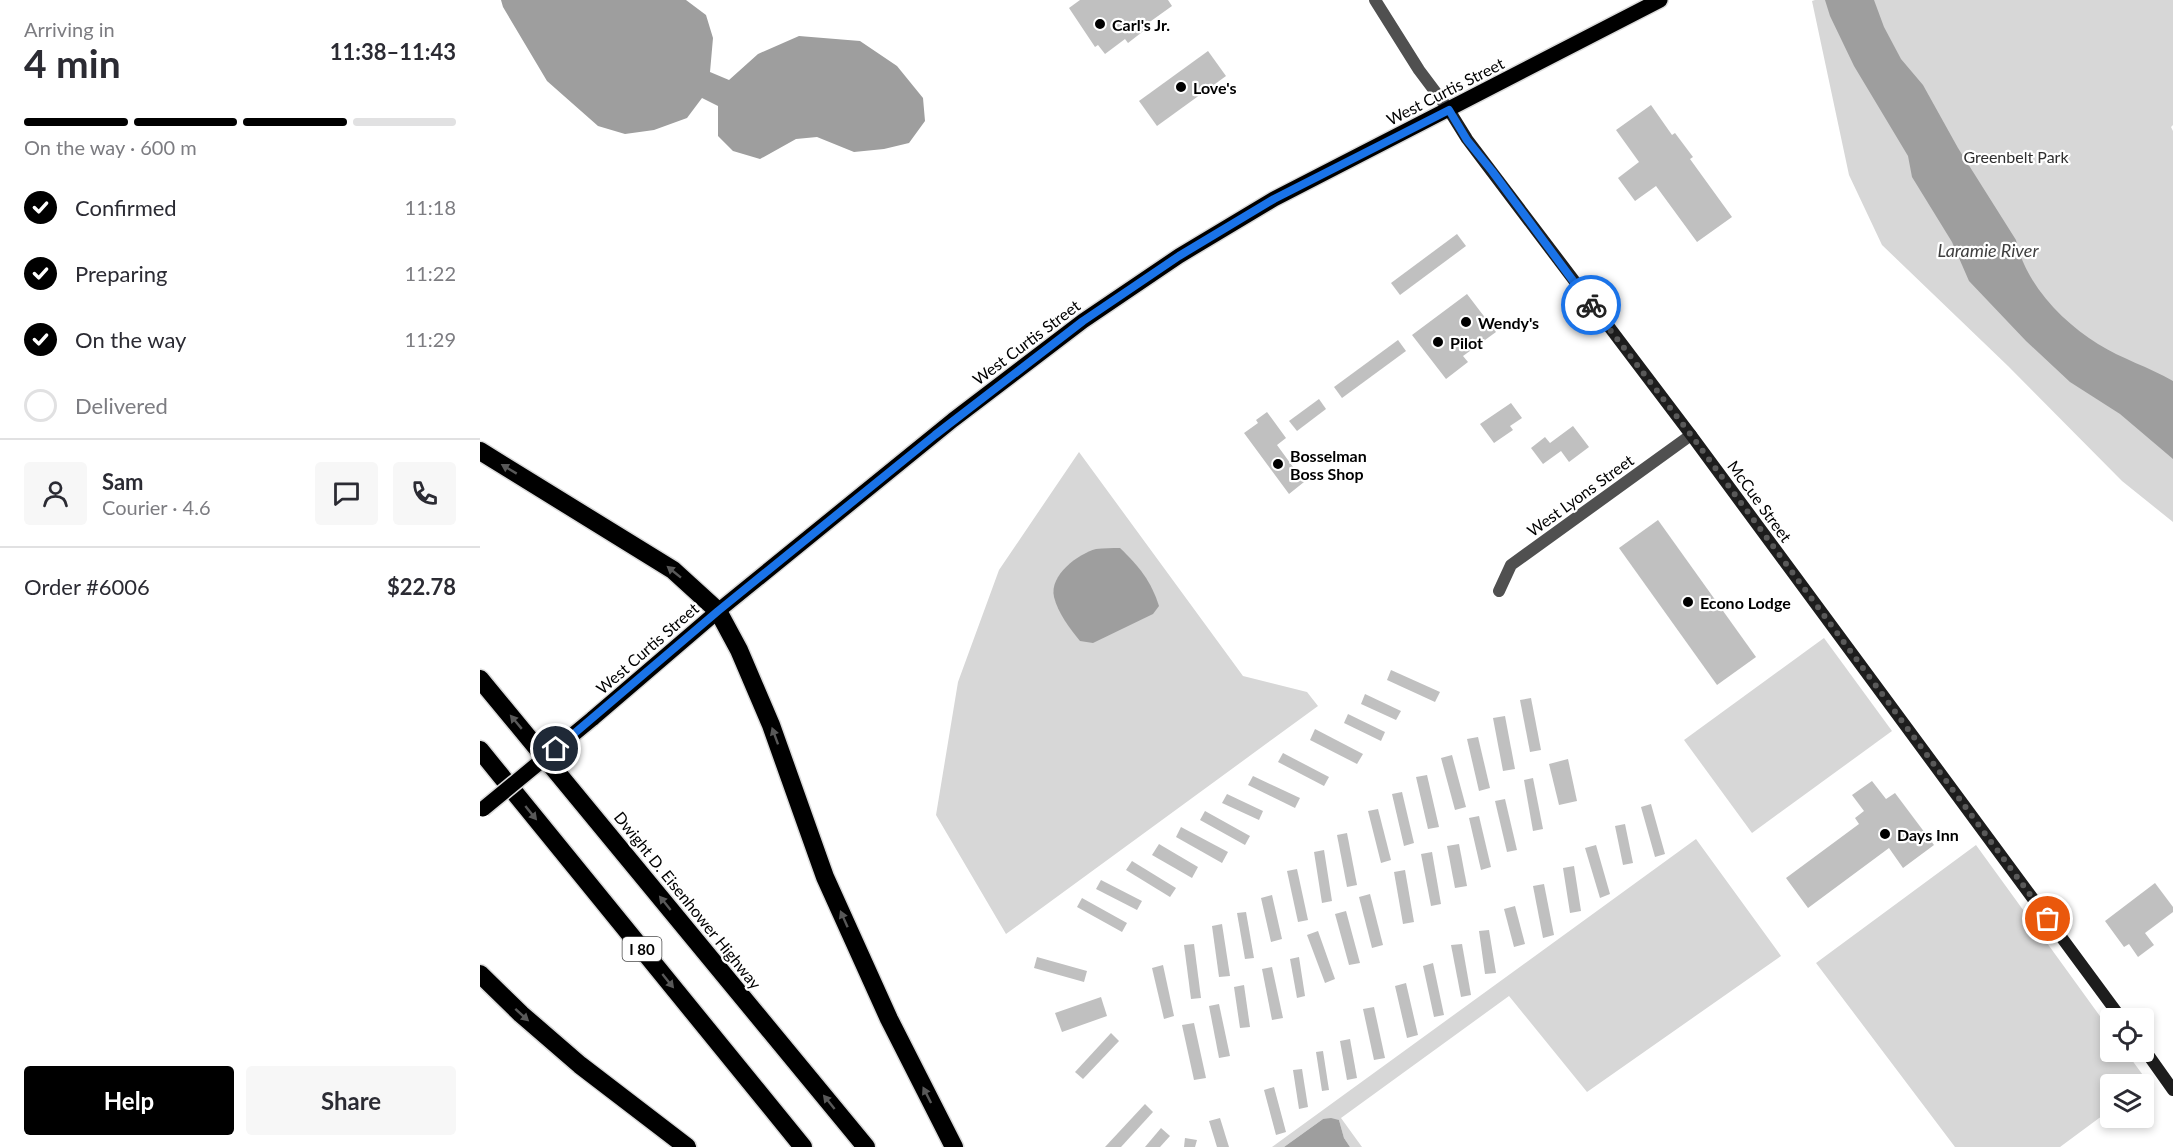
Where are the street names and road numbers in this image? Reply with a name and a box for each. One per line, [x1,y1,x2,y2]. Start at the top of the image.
street label: West Curtis Street [1383,53,1507,129]
street label: West Curtis Street [969,295,1084,388]
street label: West Lyons Street [1523,450,1637,540]
street label: McCue Street [1724,456,1796,546]
street label: West Curtis Street [592,598,702,698]
street label: Dwight D. Eisenhower Highway [611,808,766,993]
road number: I 80 [622,937,662,961]

